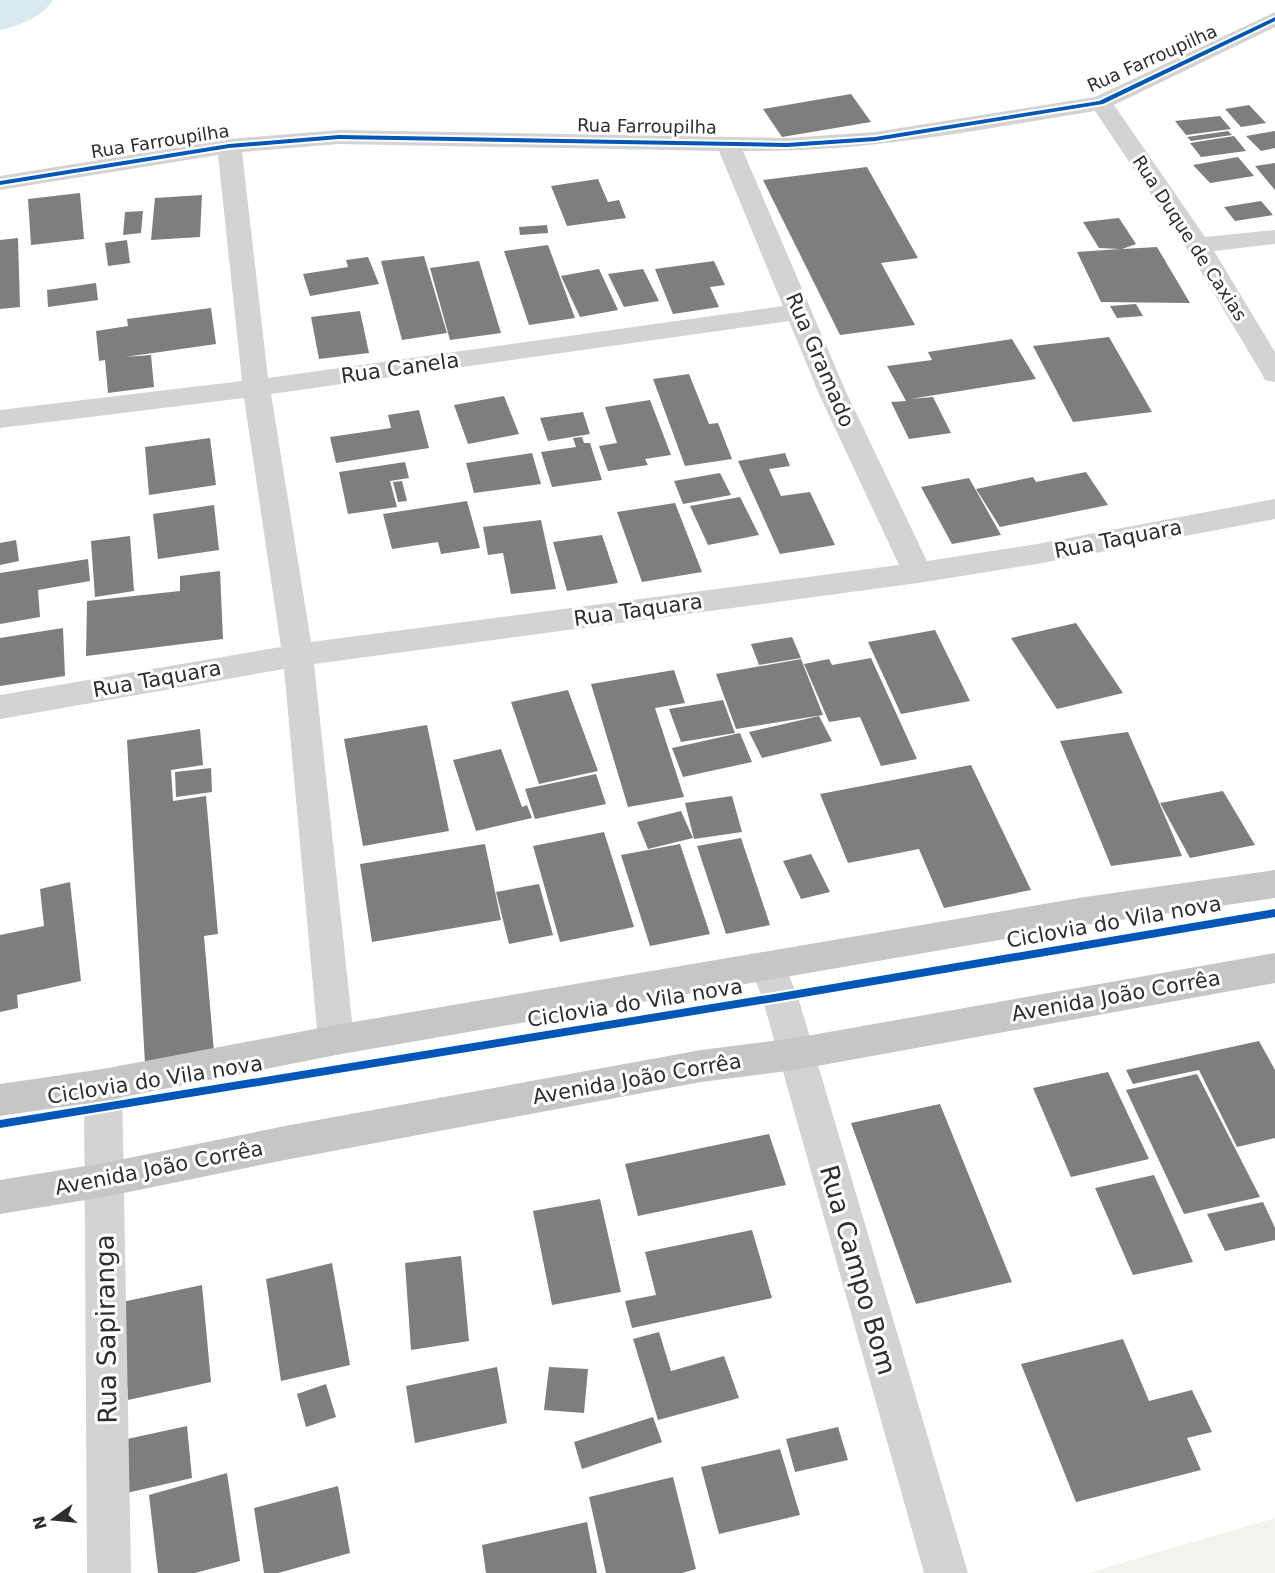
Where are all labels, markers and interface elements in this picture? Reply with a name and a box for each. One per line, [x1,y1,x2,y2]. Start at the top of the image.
street label: Rua Farroupilha [1084,20,1220,96]
street label: Rua Farroupilha [577,114,717,138]
street label: Rua Farroupilha [89,120,231,162]
street label: Rua Duque de Caxias [1129,152,1251,324]
street label: Rua Gramado [781,289,859,431]
street label: Rua Canela [339,348,461,388]
street label: Rua Taquara [1052,515,1184,563]
street label: Rua Taquara [572,589,704,631]
street label: Rua Taquara [91,656,223,702]
street label: Ciclovia do Vila nova [1005,891,1223,953]
street label: Avenida João Corrêa [1010,966,1222,1026]
street label: Ciclovia do Vila nova [525,974,745,1032]
street label: Avenida João Corrêa [531,1049,743,1109]
street label: Ciclovia do Vila nova [45,1051,265,1109]
street label: Avenida João Corrêa [53,1136,265,1200]
street label: Rua Campo Bom [814,1162,902,1378]
street label: Rua Sapiranga [89,1234,123,1424]
north arrow [24,1489,84,1549]
text: N [29,1514,51,1532]

